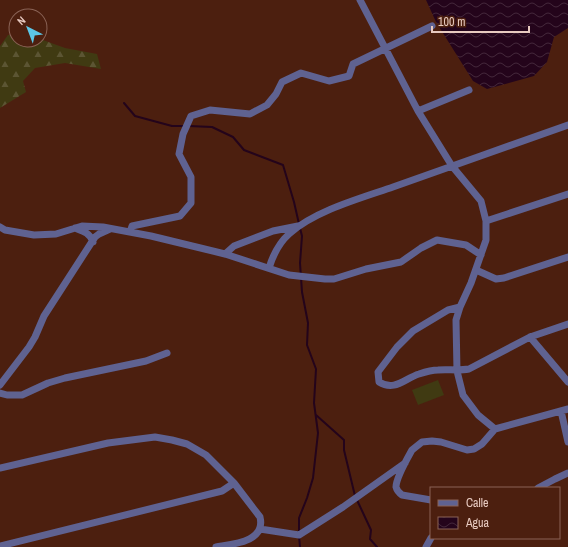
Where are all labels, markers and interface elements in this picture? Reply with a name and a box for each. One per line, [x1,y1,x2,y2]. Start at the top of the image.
north arrow [8,8,48,48]
scale bar [432,8,529,34]
text: N [14,13,28,28]
text: 100 m [438,14,465,30]
legend [430,487,560,539]
text: Calle [466,495,488,511]
text: Agua [465,515,490,531]

